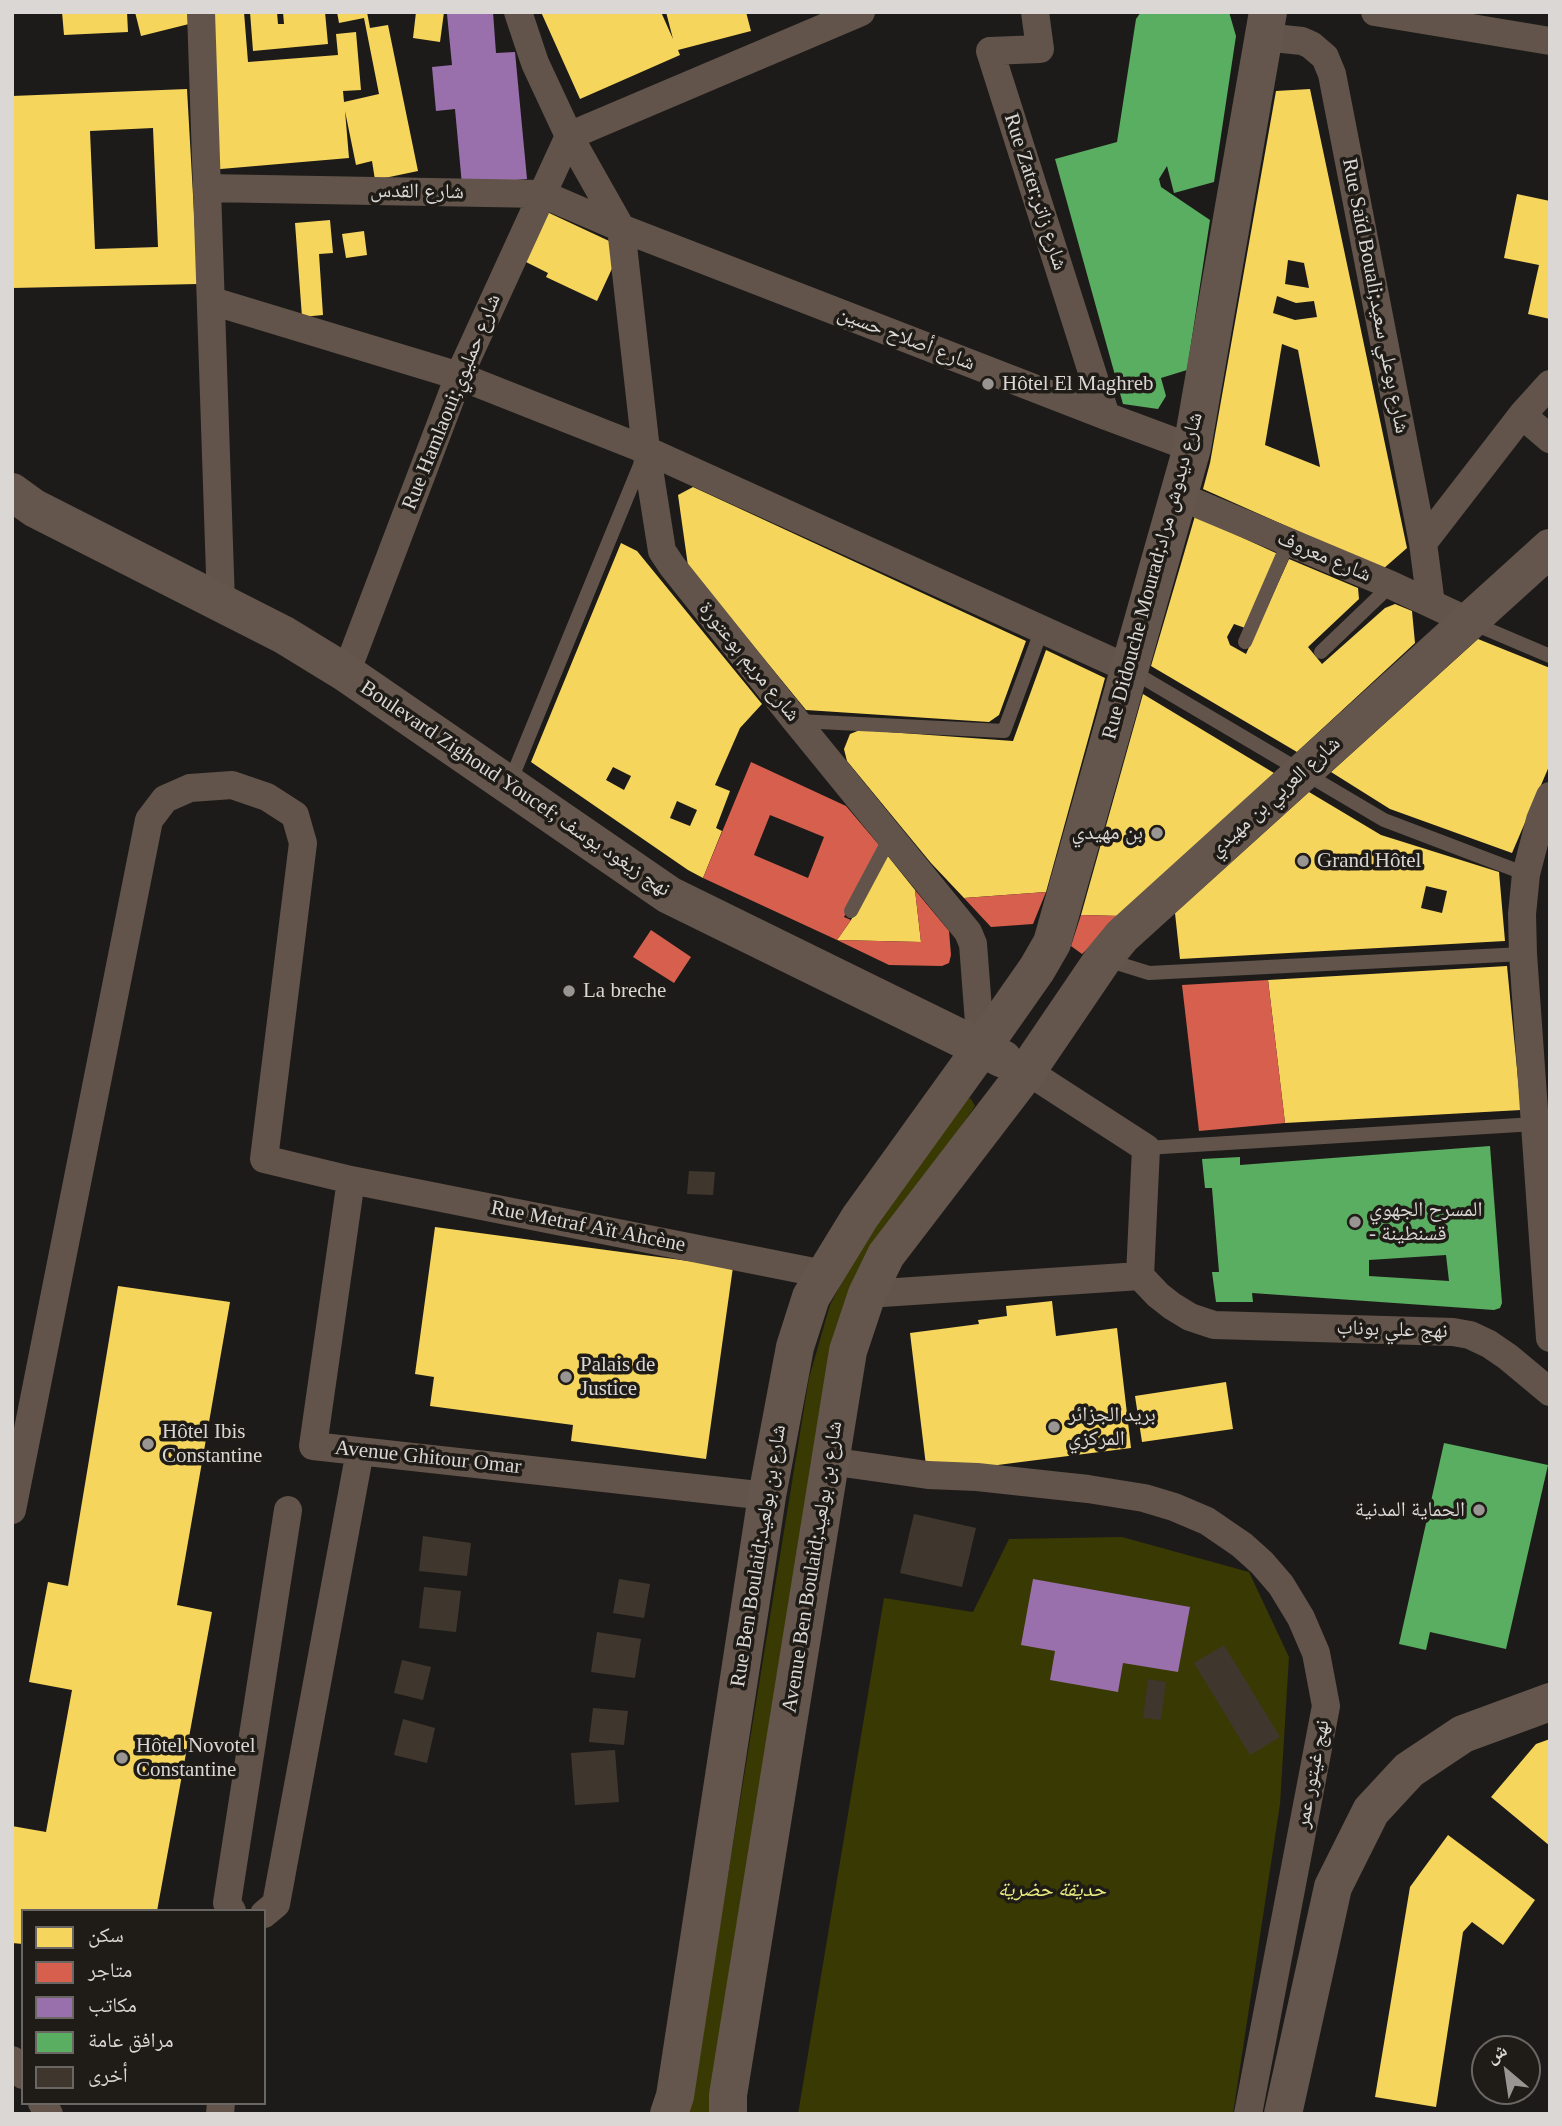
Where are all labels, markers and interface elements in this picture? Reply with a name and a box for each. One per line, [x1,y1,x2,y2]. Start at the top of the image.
street label: Rue Zater;شارع زاتر [998,111,1072,273]
street label: Rue Saïd Bouali;شارع بوعلي سعيد [1336,156,1414,436]
street label: شارع القدس [370,179,464,205]
street label: Rue Hamlaoui;شارع حمليوي [397,290,507,514]
street label: شارع أصلاح حسين [834,301,978,377]
place label: Hôtel El Maghreb [1002,371,1154,397]
marker: Hôtel El Maghreb [980,376,996,392]
street label: Rue Didouche Mourad;شارع ديدوش مراد [1097,410,1209,742]
street label: شارع معروف [1273,526,1375,588]
street label: شارع مريم بوعتورة [693,597,805,727]
street label: Boulevard Zighoud Youcef; نهج زيغود يوسف [355,675,675,903]
street label: شارع العربي بن مهيدي [1204,731,1346,863]
place label: بن مهيدي [1072,820,1143,846]
marker: بن مهيدي [1149,825,1165,841]
place label: Grand Hôtel [1317,848,1421,874]
marker: Grand Hôtel [1295,853,1311,869]
place label: La breche [583,978,666,1004]
marker: La breche [561,983,577,999]
street label: Rue Metraf Aït Ahcène [489,1196,687,1258]
place label: المسرح الجهوي - قسنطينة [1369,1197,1482,1247]
marker: المسرح الجهوي - قسنطينة [1347,1214,1363,1230]
street label: نهج علي بوناب [1336,1315,1448,1345]
place label: Palais de Justice [580,1352,655,1402]
marker: Palais de Justice [558,1369,574,1385]
place label: بريد الجزائر المركزي [1068,1402,1156,1452]
place label: Hôtel Ibis Constantine [162,1419,262,1469]
street label: Avenue Ben Boulaid;شارع بن بولعيد [777,1419,849,1715]
marker: بريد الجزائر المركزي [1046,1419,1062,1435]
street label: Rue Ben Boulaid;شارع بن بولعيد [726,1423,792,1689]
marker: Hôtel Ibis Constantine [140,1436,156,1452]
street label: Avenue Ghitour Omar [334,1436,522,1480]
place label: الحماية المدنية [1355,1497,1465,1523]
marker: الحماية المدنية [1471,1502,1487,1518]
street label: نهج غيتور عمر [1290,1718,1336,1830]
place label: Hôtel Novotel Constantine [136,1733,256,1783]
marker: Hôtel Novotel Constantine [114,1750,130,1766]
park label: حديقة حضرية [998,1877,1106,1903]
legend [21,1909,266,2105]
text: سكن [88,1923,124,1947]
text: متاجر [88,1958,132,1982]
text: مكاتب [88,1993,137,2017]
text: مرافق عامة [88,2028,174,2052]
north arrow [1471,2035,1541,2105]
text: ش [1483,2039,1510,2067]
text: أخرى [88,2063,128,2087]

